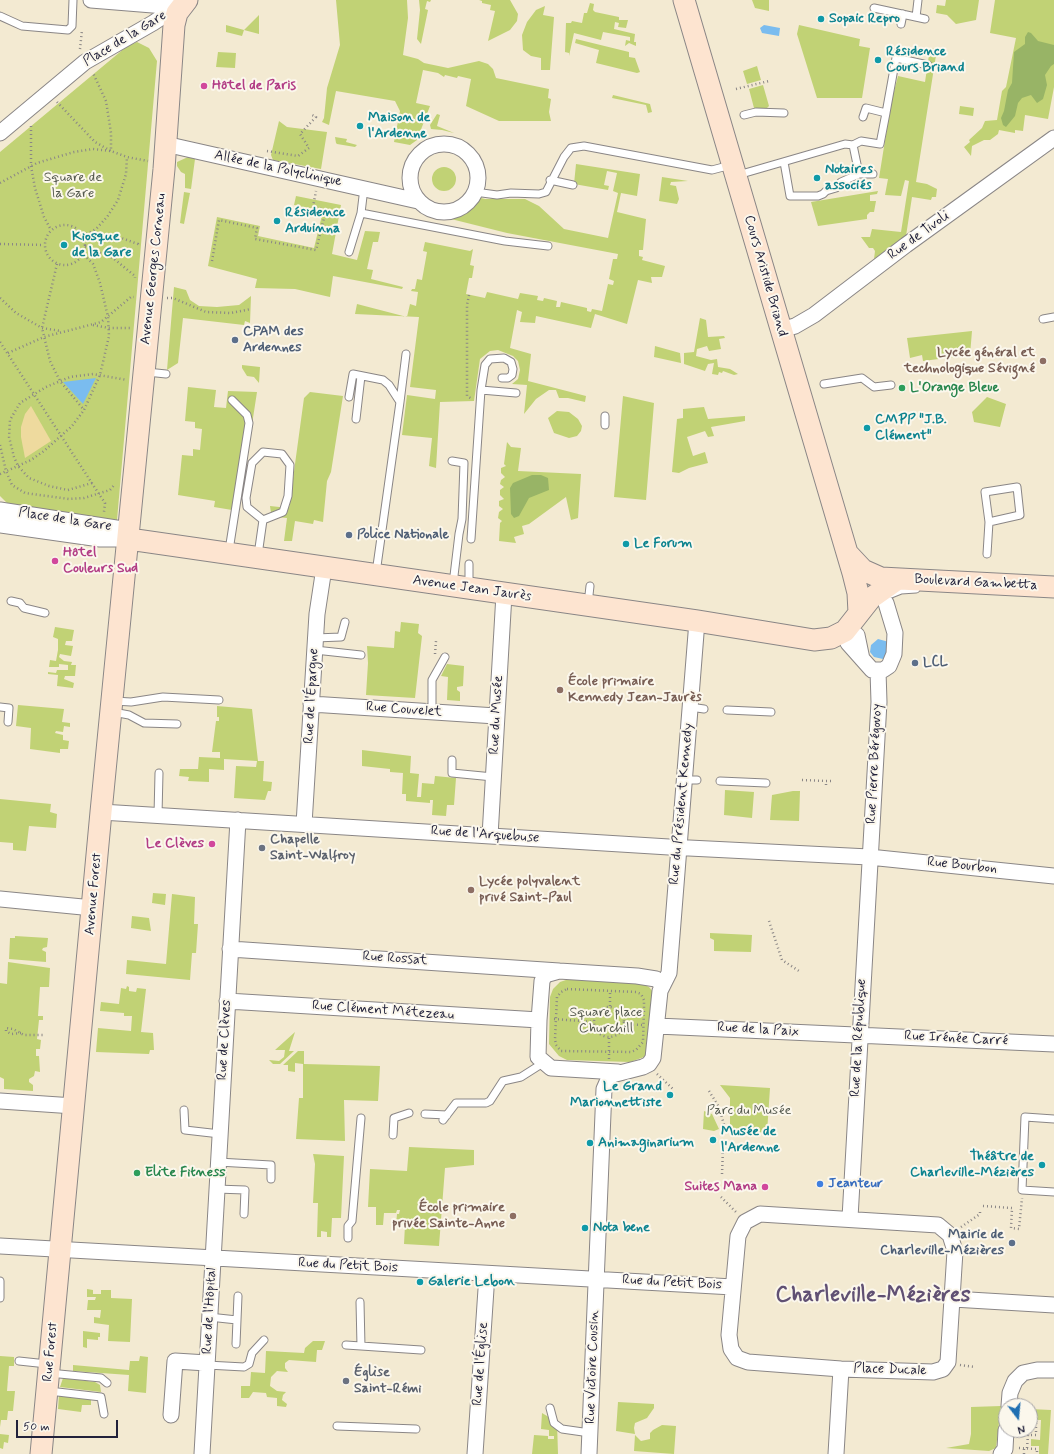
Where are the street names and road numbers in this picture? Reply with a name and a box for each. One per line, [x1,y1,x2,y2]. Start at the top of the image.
street label: Place de la Gare [80,8,170,70]
street label: Allée de la Polyclinique [213,147,343,191]
street label: Avenue Georges Corneau [138,192,170,346]
street label: Rue de Tivoli [885,208,953,264]
street label: Cours Aristide Briand [740,213,790,339]
street label: Place de la Gare [17,504,113,536]
street label: Boulevard Gambetta [914,571,1038,595]
street label: Avenue Jean Jaurès [411,572,533,606]
street label: Rue de l'Épargne [301,648,323,744]
street label: Rue du Musée [487,675,507,755]
street label: Rue Couvelet [365,699,443,721]
street label: Rue Pierre Bérégovoy [863,703,887,825]
street label: Rue du Président Kennedy [667,722,697,886]
street label: Rue de l'Arquebuse [430,823,540,847]
street label: Avenue Forest [82,852,106,936]
street label: Rue Bourbon [926,854,998,878]
street label: Rue Rossat [362,948,428,970]
street label: Rue de la République [848,978,870,1098]
street label: Rue Clément Métezeau [311,998,455,1024]
street label: Rue de Clèves [215,999,235,1081]
street label: Rue de la Paix [717,1019,799,1041]
street label: Rue Irénée Carré [904,1028,1008,1050]
street label: Rue du Petit Bois [298,1255,398,1277]
street label: Rue de l'Hôpital [199,1267,221,1355]
street label: Rue du Petit Bois [622,1272,722,1294]
street label: Rue Victoire Cousin [583,1310,603,1424]
street label: Rue Forest [40,1321,62,1383]
street label: Rue de l'Église [470,1322,492,1406]
street label: Place Ducale [853,1360,927,1380]

